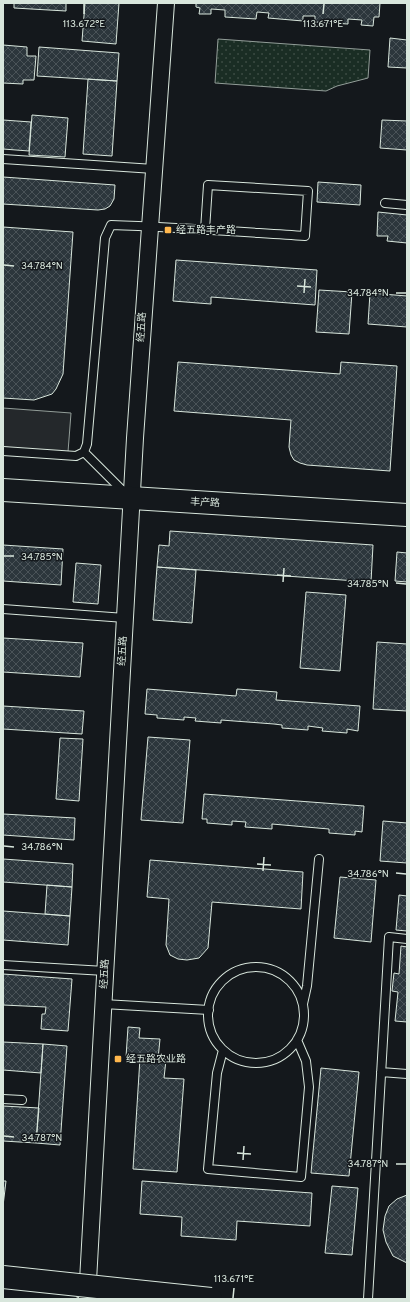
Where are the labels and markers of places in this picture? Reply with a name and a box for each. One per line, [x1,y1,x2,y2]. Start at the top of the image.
place label: 经五路丰产路 [176,224,236,237]
marker: 经五路丰产路 [163,225,173,235]
place label: 经五路农业路 [126,1053,186,1066]
marker: 经五路农业路 [113,1054,123,1064]

